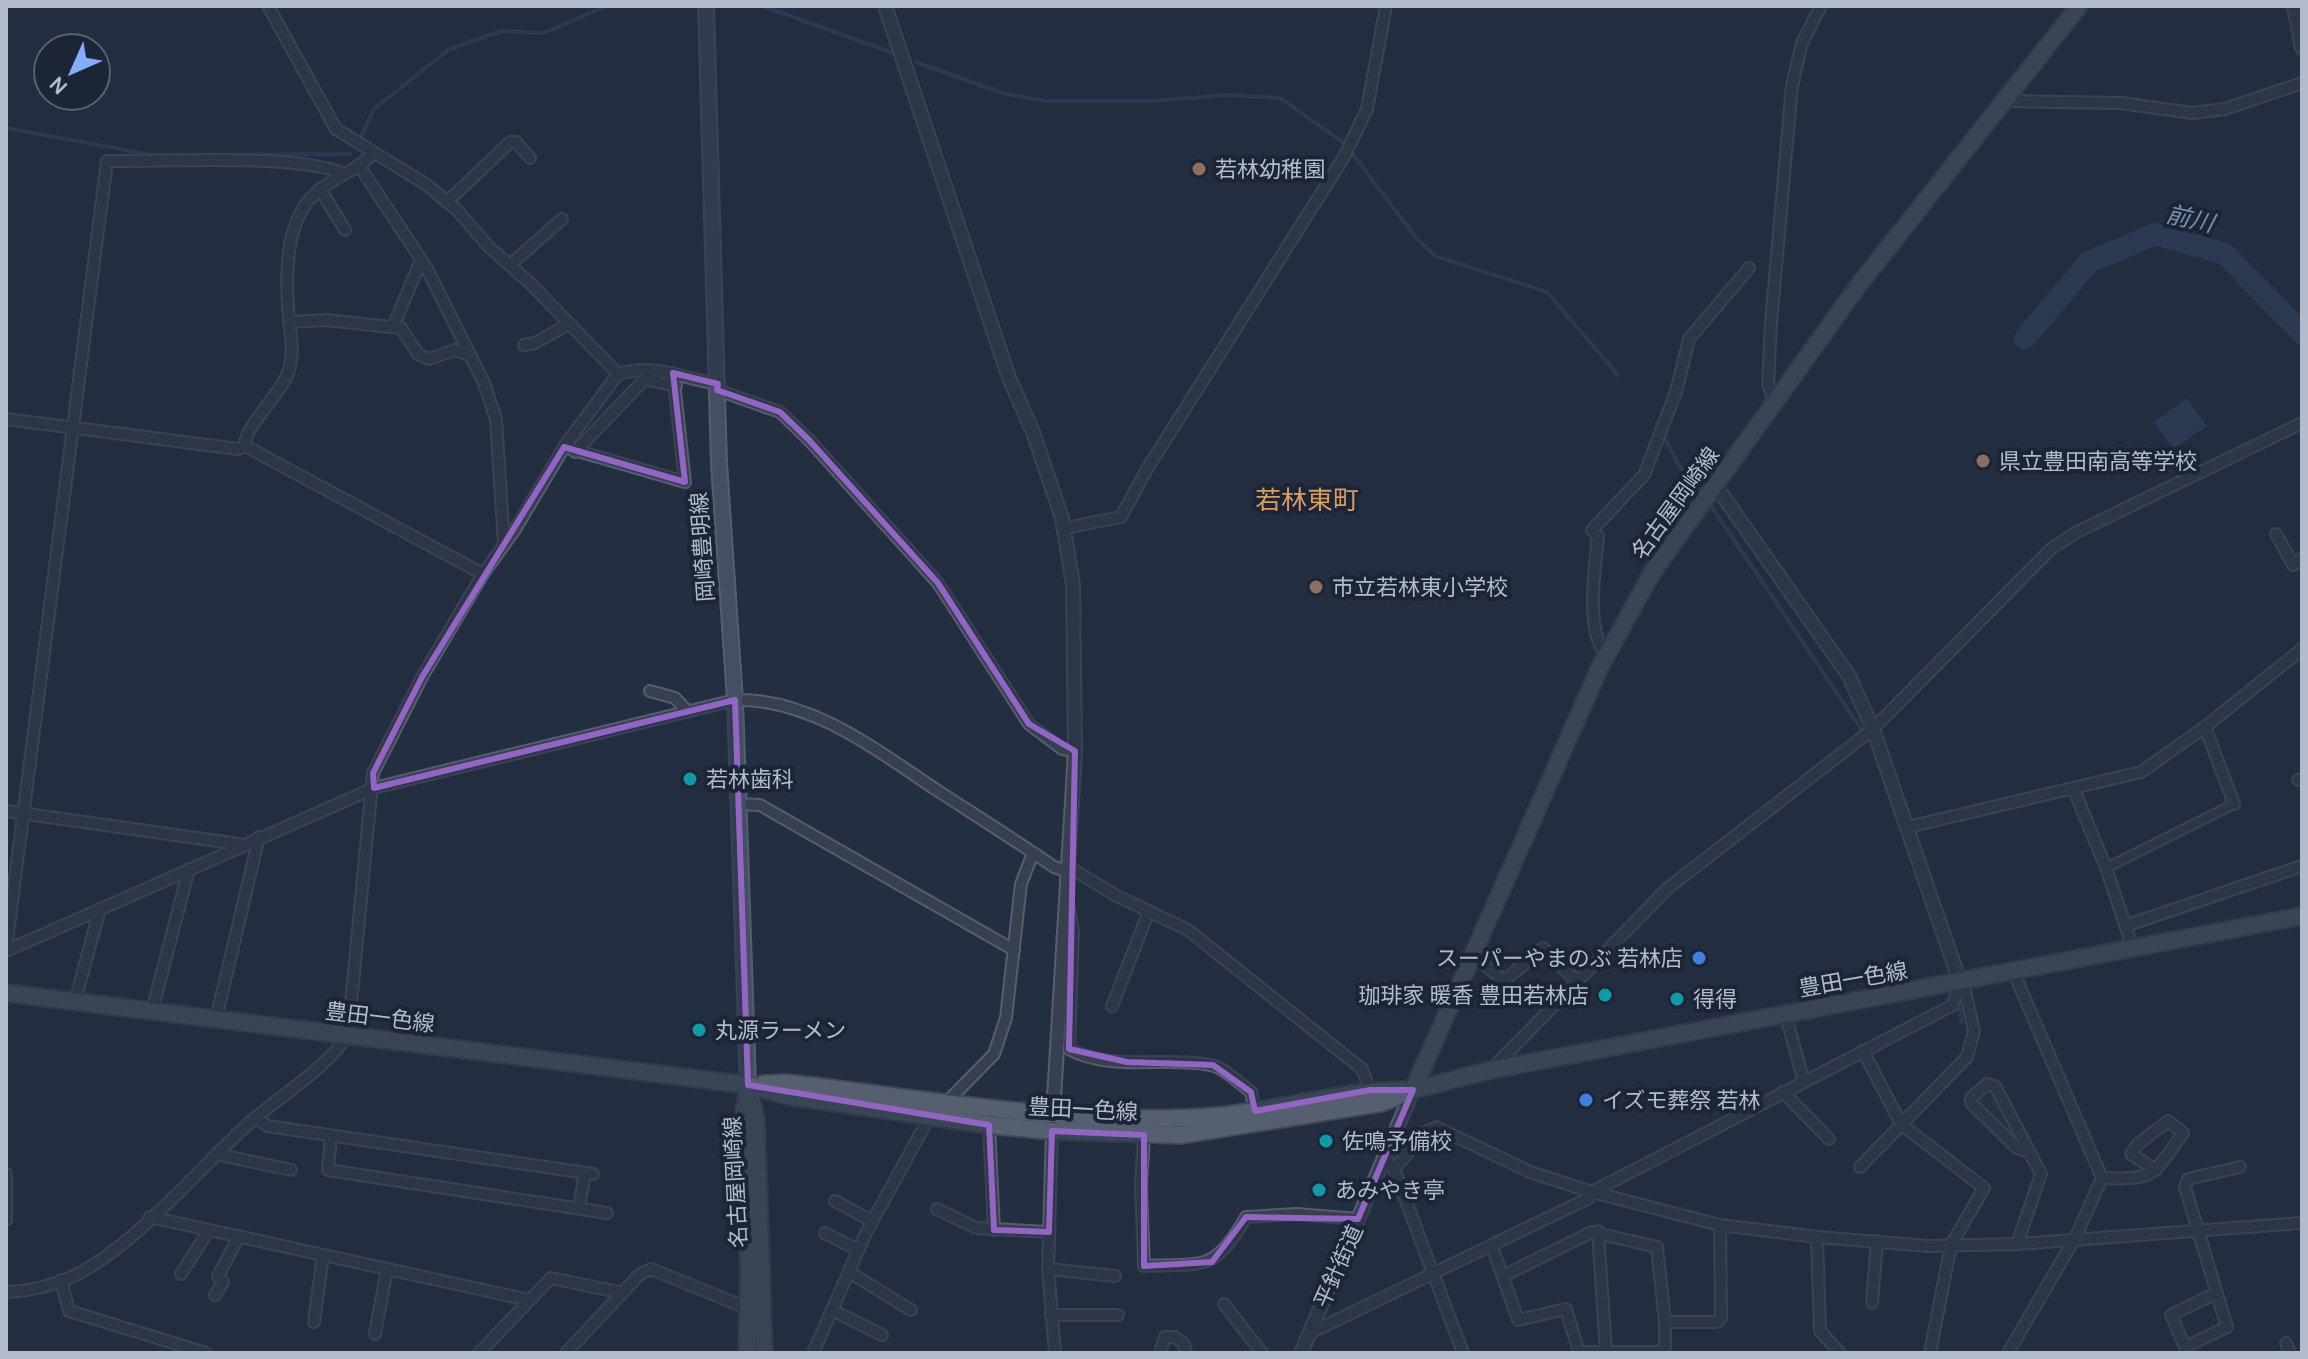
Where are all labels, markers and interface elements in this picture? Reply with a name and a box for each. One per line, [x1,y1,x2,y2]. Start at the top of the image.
north arrow [32,32,112,112]
text: N [44,71,73,100]
place label: 若林幼稚園 [1215,157,1325,183]
marker: 若林幼稚園 [1190,160,1208,178]
water label: 前川 [2163,200,2219,239]
street label: 名古屋岡崎線 [1626,443,1725,565]
place label: 県立豊田南高等学校 [1999,449,2197,475]
marker: 県立豊田南高等学校 [1974,452,1992,470]
district label: 若林東町 [1255,485,1359,516]
street label: 岡崎豊明線 [686,491,720,603]
place label: 市立若林東小学校 [1332,575,1508,601]
marker: 市立若林東小学校 [1307,578,1325,596]
place label: 若林歯科 [706,767,794,793]
marker: 若林歯科 [681,770,699,788]
place label: スーパーやまのぶ 若林店 [1436,946,1683,972]
marker: スーパーやまのぶ 若林店 [1690,949,1708,967]
street label: 豊田一色線 [1797,958,1910,1002]
place label: 珈琲家 暖香 豊田若林店 [1359,983,1589,1009]
marker: 珈琲家 暖香 豊田若林店 [1596,986,1614,1004]
place label: 得得 [1693,987,1737,1013]
marker: 得得 [1668,990,1686,1008]
street label: 豊田一色線 [324,998,436,1038]
place label: 丸源ラーメン [715,1018,846,1044]
marker: 丸源ラーメン [690,1021,708,1039]
place label: イズモ葬祭 若林 [1602,1088,1761,1114]
marker: イズモ葬祭 若林 [1577,1091,1595,1109]
street label: 豊田一色線 [1027,1094,1139,1126]
street label: 名古屋岡崎線 [720,1115,752,1249]
place label: 佐鳴予備校 [1342,1129,1452,1155]
marker: 佐鳴予備校 [1317,1132,1335,1150]
place label: あみやき亭 [1335,1178,1445,1204]
marker: あみやき亭 [1310,1181,1328,1199]
street label: 平針街道 [1309,1221,1369,1312]

